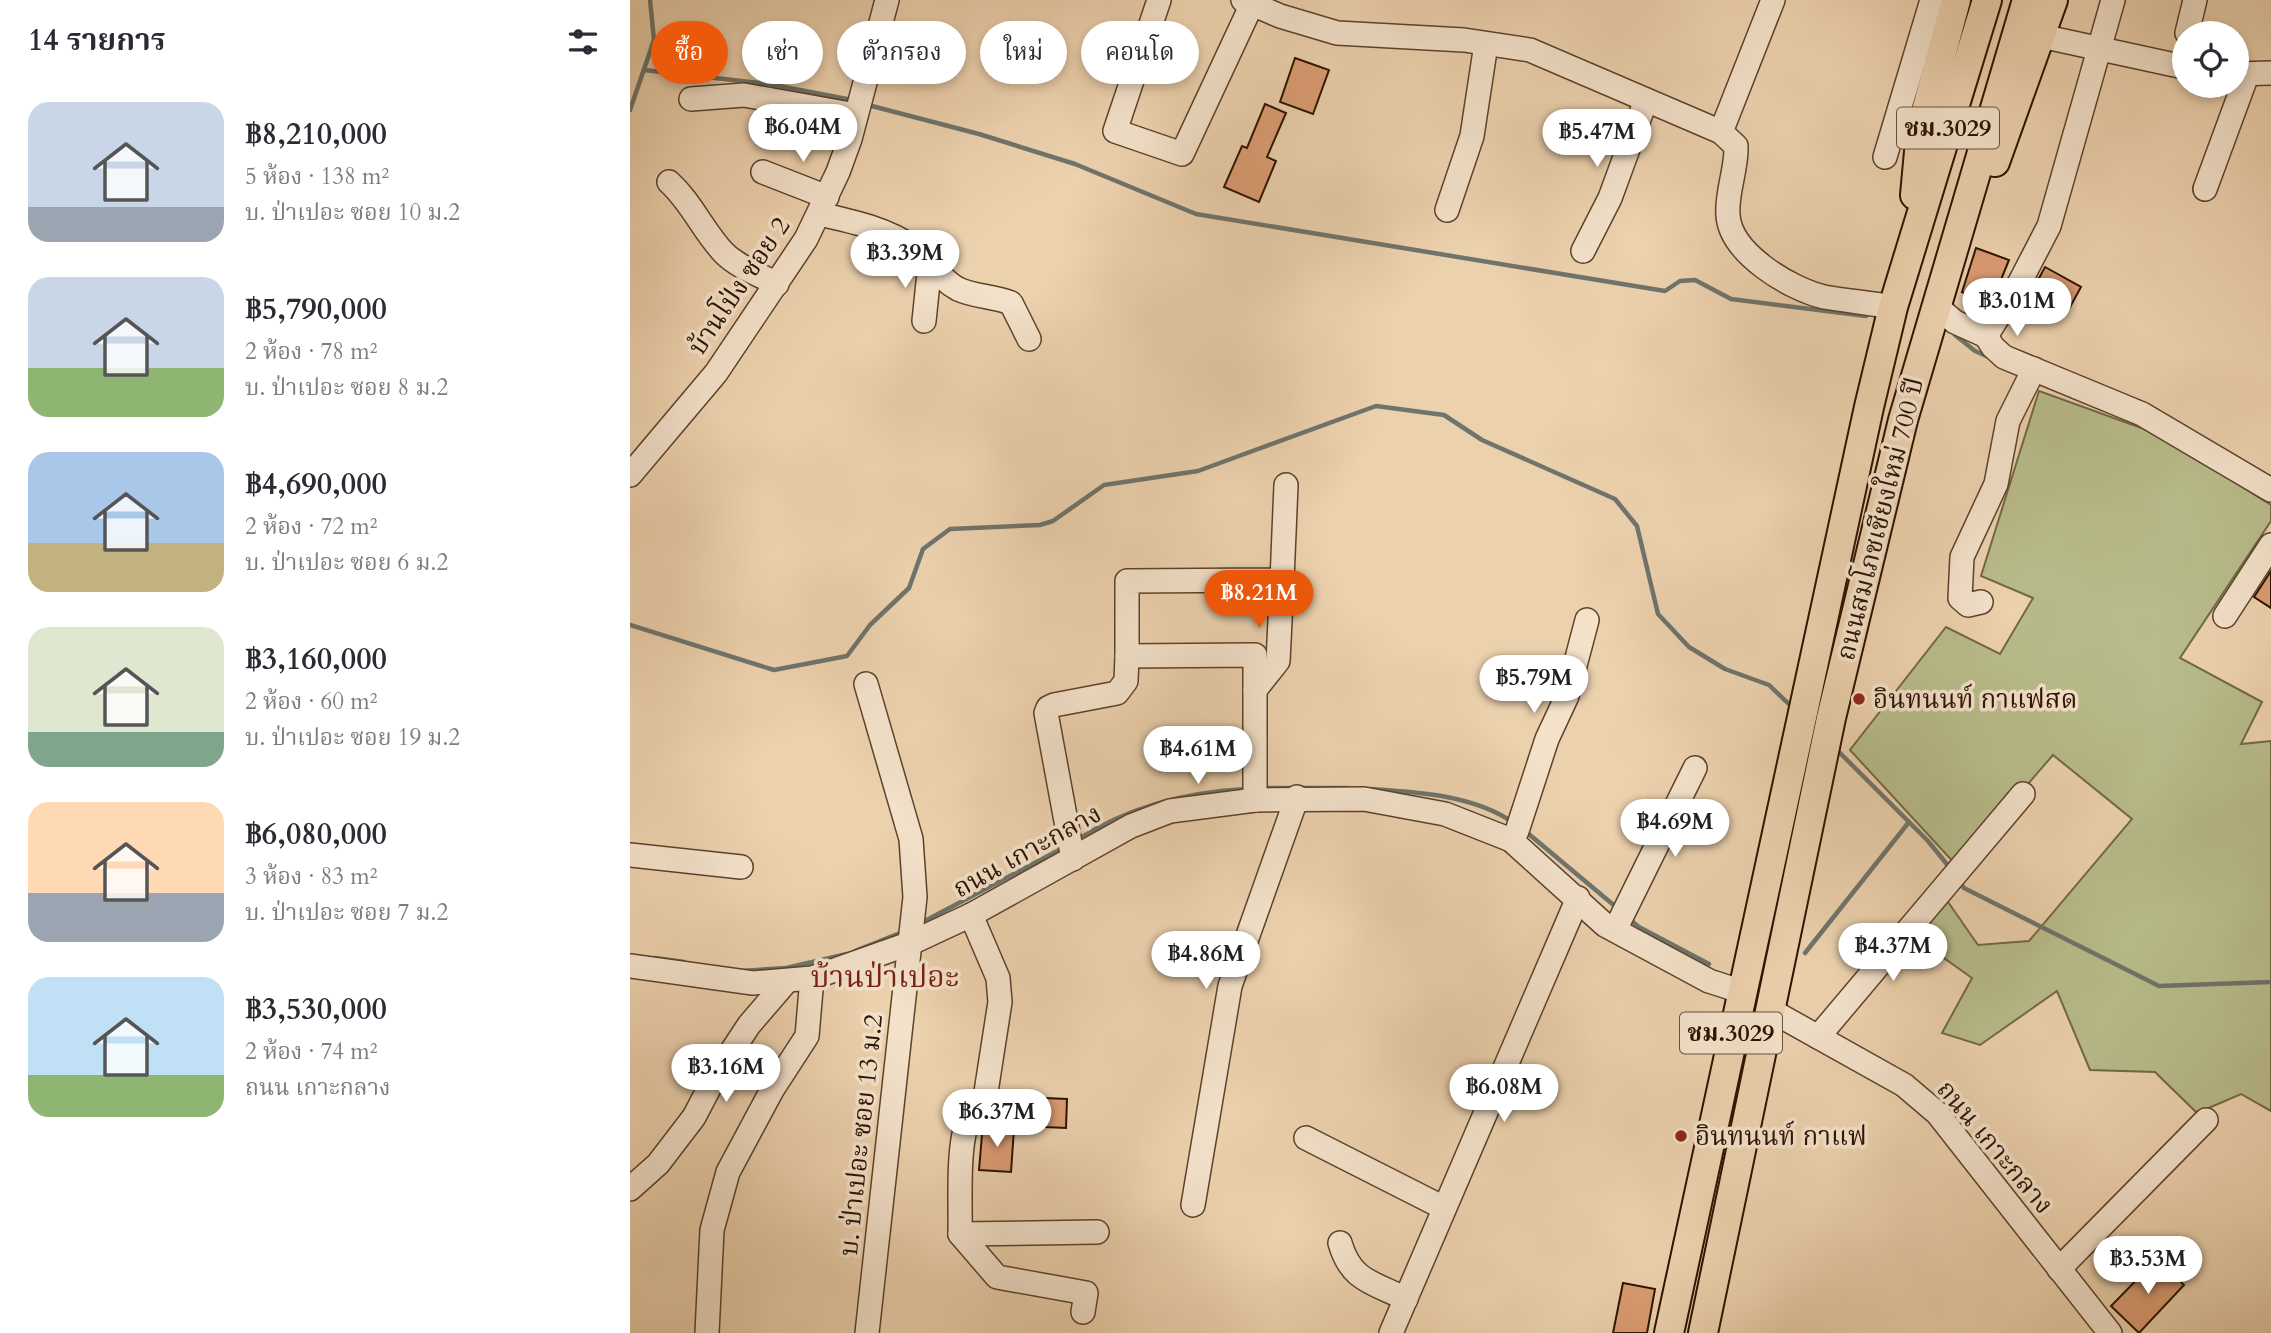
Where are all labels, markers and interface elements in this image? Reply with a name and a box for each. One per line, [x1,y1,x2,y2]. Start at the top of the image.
text: 14 รายการ [28,20,166,61]
chip: ซื้อ [651,21,728,84]
chip: เช่า [742,21,823,84]
chip: ตัวกรอง [837,21,966,84]
chip: ใหม่ [980,21,1067,84]
chip: คอนโด [1081,21,1199,84]
map controls [2172,21,2249,98]
button: locate [2172,21,2249,98]
icon: filters [564,23,602,61]
pin: ฿6.04M [746,104,860,164]
road number: ชม.3029 [1897,107,1999,148]
pin: ฿5.47M [1540,110,1654,169]
text: ฿6.04M [764,111,842,142]
text: ฿8,210,000 [245,114,387,155]
text: ฿5.47M [1558,116,1636,147]
icon: home [84,130,168,214]
text: 5 ห้อง · 138 m² [245,161,389,192]
text: บ. ป่าเปอะ ซอย 10 ม.2 [245,197,460,228]
street label: บ้านโป่ง ซอย 2 [679,210,798,362]
pin: ฿3.39M [848,230,962,290]
text: ฿3.39M [866,237,944,268]
pin: ฿3.01M [1960,278,2074,338]
text: ฿3.01M [1978,285,2056,316]
text: ฿5,790,000 [245,289,387,330]
icon: home [84,305,168,389]
text: 2 ห้อง · 78 m² [245,336,377,367]
text: บ. ป่าเปอะ ซอย 8 ม.2 [245,372,448,403]
street label: ถนนสมโภชเชียงใหม่ 700 ปี [1827,374,1932,664]
text: ฿4,690,000 [245,464,387,505]
icon: home [84,480,168,564]
text: 2 ห้อง · 72 m² [245,511,377,542]
text: บ. ป่าเปอะ ซอย 6 ม.2 [245,547,448,578]
pin: ฿8.21M [1202,570,1316,630]
text: ฿8.21M [1220,577,1298,608]
text: ฿3,160,000 [245,639,387,680]
icon: home [84,655,168,739]
pin: ฿5.79M [1477,656,1591,715]
text: ฿5.79M [1495,662,1573,693]
place label: อินทนนท์ กาแฟสด [1873,682,2077,717]
text: 2 ห้อง · 60 m² [245,686,377,717]
marker: อินทนนท์ กาแฟสด [1851,691,1867,707]
text: บ. ป่าเปอะ ซอย 19 ม.2 [245,722,460,753]
pin: ฿4.61M [1141,726,1255,786]
text: ฿4.61M [1159,733,1237,764]
street label: ถนน เกาะกลาง [947,796,1107,906]
pin: ฿4.69M [1618,800,1732,859]
text: ฿4.69M [1636,806,1714,837]
text: ฿6,080,000 [245,814,387,855]
icon: home [84,830,168,914]
text: 3 ห้อง · 83 m² [245,861,377,892]
text: บ. ป่าเปอะ ซอย 7 ม.2 [245,897,448,928]
pin: ฿4.37M [1836,923,1950,983]
text: ฿4.37M [1854,930,1932,961]
pin: ฿4.86M [1149,932,1263,991]
text: ฿4.86M [1167,938,1245,969]
district label: บ้านป่าเปอะ [811,957,959,998]
text: ฿3,530,000 [245,989,387,1030]
icon: home [84,1005,168,1089]
street label: บ. ป่าเปอะ ซอย 13 ม.2 [831,1012,891,1258]
road number: ชม.3029 [1680,1013,1782,1054]
text: 2 ห้อง · 74 m² [245,1036,377,1067]
pin: ฿3.16M [669,1044,783,1104]
text: ฿3.16M [687,1051,765,1082]
pin: ฿6.08M [1447,1064,1561,1124]
text: ฿6.08M [1465,1071,1543,1102]
text: ถนน เกาะกลาง [245,1072,390,1103]
street label: ถนน เกาะกลาง [1929,1073,2061,1221]
pin: ฿6.37M [940,1090,1054,1149]
text: ฿6.37M [958,1096,1036,1127]
place label: อินทนนท์ กาแฟ [1695,1119,1867,1154]
marker: อินทนนท์ กาแฟ [1673,1128,1689,1144]
pin: ฿3.53M [2091,1236,2205,1296]
text: ฿3.53M [2109,1243,2187,1274]

